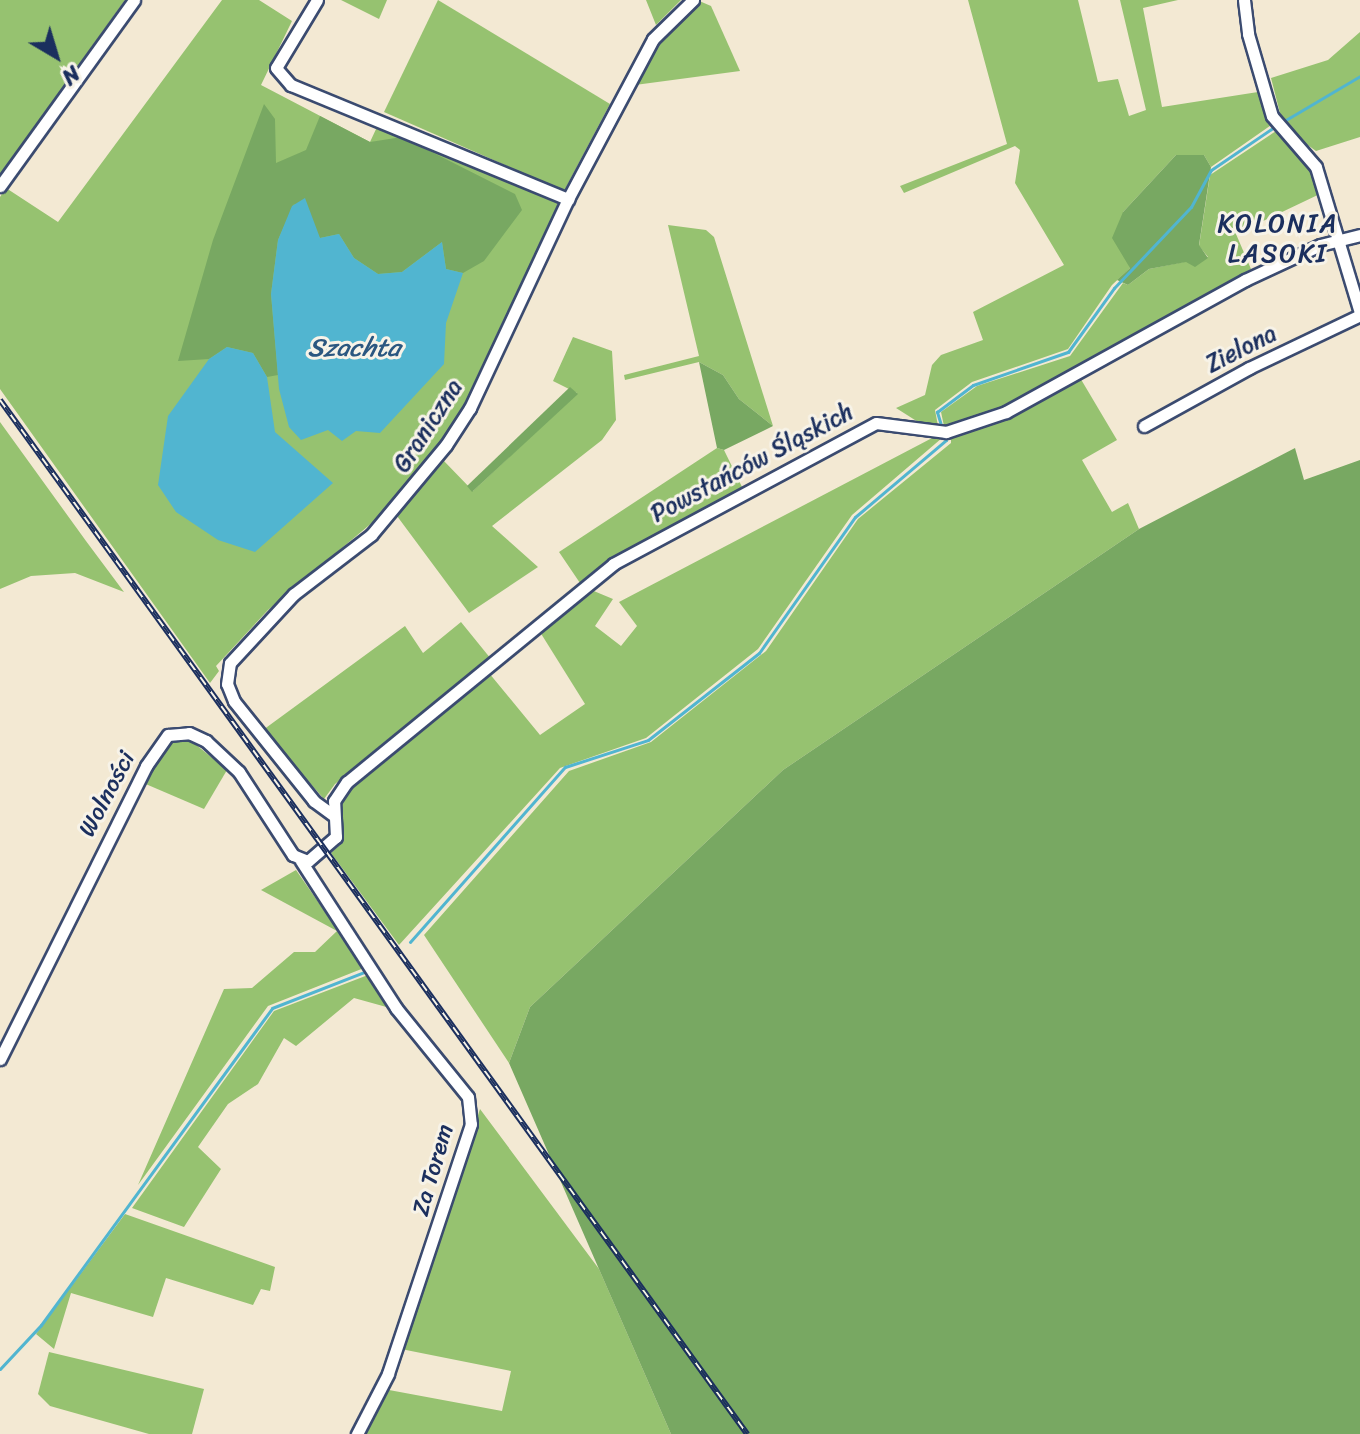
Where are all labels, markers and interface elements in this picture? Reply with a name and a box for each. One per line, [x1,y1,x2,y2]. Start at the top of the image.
north arrow [16,16,96,96]
text: N [53,55,89,95]
district label: KOLONIA LASOKI [1219,208,1337,270]
street label: Zielona [1201,319,1281,379]
water label: Szachta [308,332,400,364]
street label: Graniczna [387,374,469,478]
street label: Powstańców Śląskich [646,397,858,529]
street label: Wolności [73,746,141,842]
street label: Za Torem [406,1120,460,1220]

